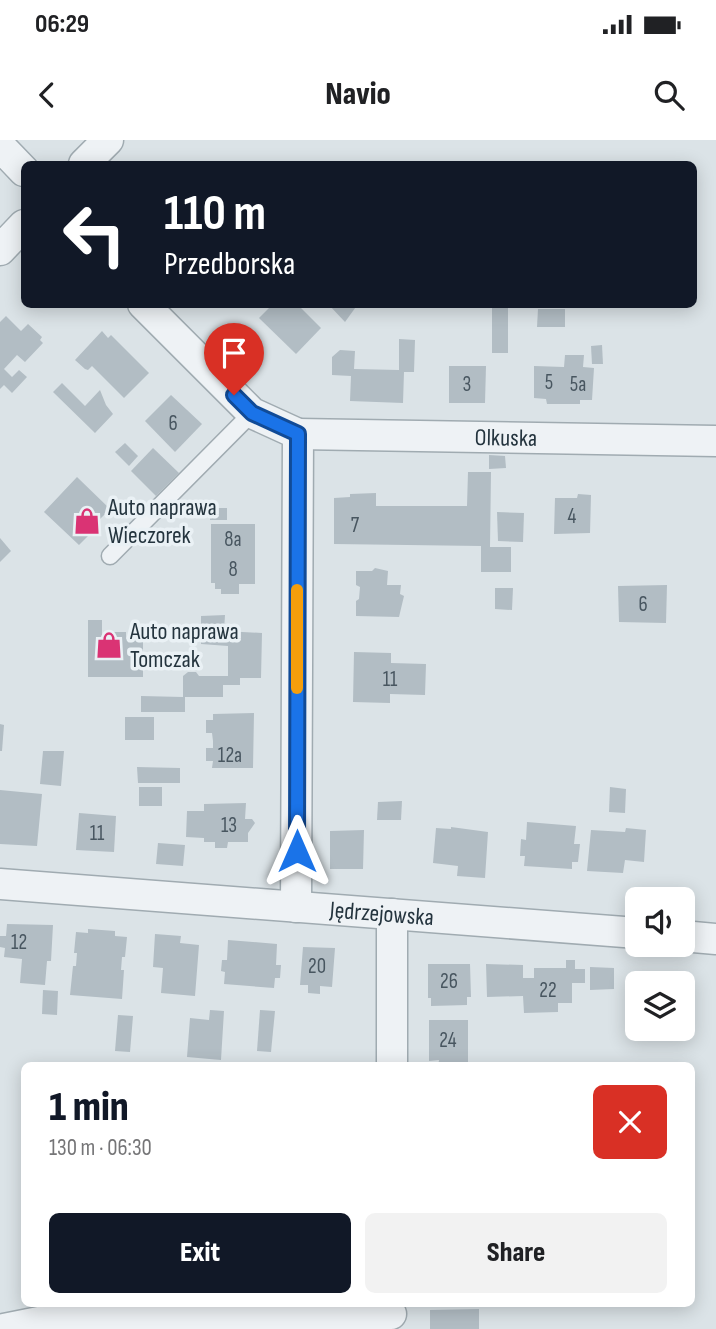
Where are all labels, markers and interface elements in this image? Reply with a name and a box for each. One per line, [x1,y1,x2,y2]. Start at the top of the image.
text: 06:29 [35,9,89,40]
text: Navio [325,75,391,114]
icon: back [28,76,66,114]
icon: search [650,76,688,114]
text: 110 m [164,185,266,244]
icon: left [49,189,140,280]
text: Przedborska [164,245,295,284]
pin [204,323,264,395]
icon: arrive [215,334,253,372]
house number: 5 [545,370,553,395]
house number: 3 [463,372,471,397]
house number: 5a [570,372,586,397]
house number: 6 [168,411,178,436]
street label: Olkuska [474,422,537,453]
place label: Auto naprawa Wieczorek [107,493,217,550]
house number: 4 [568,504,577,529]
shop icon: Auto naprawa Wieczorek [72,506,102,536]
house number: 7 [351,513,360,538]
house number: 8a [224,527,242,552]
house number: 8 [228,557,238,582]
house number: 6 [638,592,648,617]
place label: Auto naprawa Tomczak [129,617,239,674]
shop icon: Auto naprawa Tomczak [94,630,124,660]
house number: 11 [383,667,398,692]
house number: 12a [218,743,242,768]
house number: 13 [221,813,237,838]
position arrow [260,814,334,888]
house number: 11 [90,821,105,846]
map controls [625,887,695,1041]
button: sound [625,887,695,957]
street label: Jędrzejowska [328,895,435,932]
house number: 12 [11,930,27,955]
house number: 20 [308,954,326,979]
house number: 26 [440,969,458,994]
button: layers [625,971,695,1041]
house number: 22 [539,978,557,1003]
house number: 24 [439,1028,457,1053]
text: 1 min [49,1082,129,1133]
button: close [593,1085,667,1159]
text: 130 m · 06:30 [49,1134,152,1162]
button: Exit [49,1213,351,1293]
button: Share [365,1213,667,1293]

